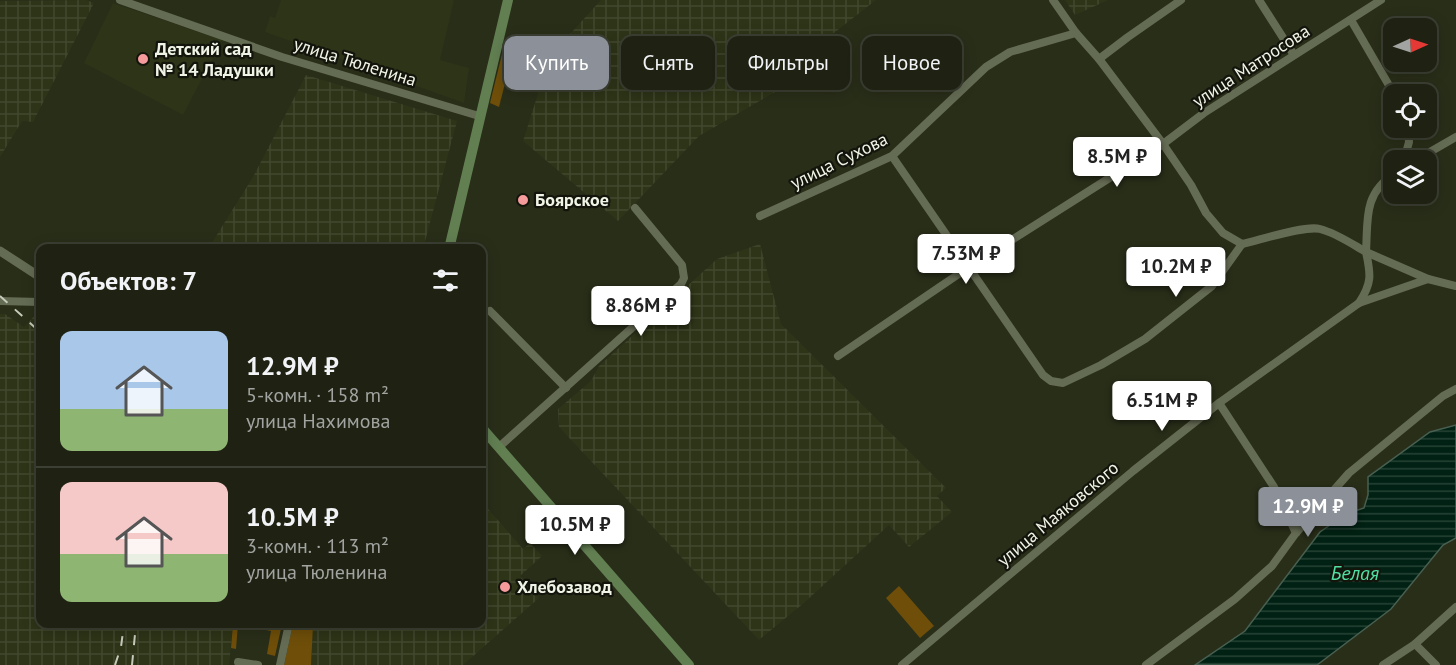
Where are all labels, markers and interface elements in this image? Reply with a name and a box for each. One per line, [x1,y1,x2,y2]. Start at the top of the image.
north arrow [1383,18,1437,72]
map controls [1383,18,1437,204]
street label: улица Матросова [1188,19,1314,112]
street label: улица Тюленина [291,32,419,91]
chip: Купить [504,36,609,90]
chip: Снять [621,36,715,90]
chip: Фильтры [727,36,850,90]
chip: Новое [862,36,962,90]
place label: Детский сад № 14 Ладушки [155,37,274,81]
marker: Детский сад № 14 Ладушки [136,52,150,66]
button: locate [1383,84,1437,138]
street label: улица Сухова [786,127,891,194]
pin: 8.5M ₽ [1068,137,1166,188]
text: 8.5M ₽ [1087,143,1147,169]
button: layers [1383,150,1437,204]
place label: Боярское [535,188,609,211]
marker: Боярское [516,193,530,207]
pin: 7.53M ₽ [911,234,1021,285]
text: 7.53M ₽ [932,240,1000,266]
pin: 10.2M ₽ [1121,247,1231,298]
text: 10.2M ₽ [1140,253,1212,279]
text: Объектов: 7 [60,264,197,297]
icon: filters [429,264,462,297]
pin: 8.86M ₽ [586,286,696,337]
text: 8.86M ₽ [605,292,677,318]
text: 12.9M ₽ [246,349,339,382]
icon: home [108,355,180,427]
pin: 6.51M ₽ [1107,381,1217,432]
text: 5-комн. · 158 m² [246,382,389,408]
text: 6.51M ₽ [1126,387,1198,413]
text: улица Нахимова [246,408,390,434]
street label: улица Маяковского [992,456,1123,571]
pin: 12.9M ₽ [1253,487,1363,538]
text: 12.9M ₽ [1272,493,1344,519]
text: 10.5M ₽ [246,500,339,533]
pin: 10.5M ₽ [520,505,630,556]
icon: home [108,506,180,578]
text: 10.5M ₽ [539,511,611,537]
text: 3-комн. · 113 m² [246,533,389,559]
text: улица Тюленина [246,559,387,585]
water label: Белая [1331,560,1380,586]
place label: Хлебозавод [517,575,612,598]
marker: Хлебозавод [498,580,512,594]

